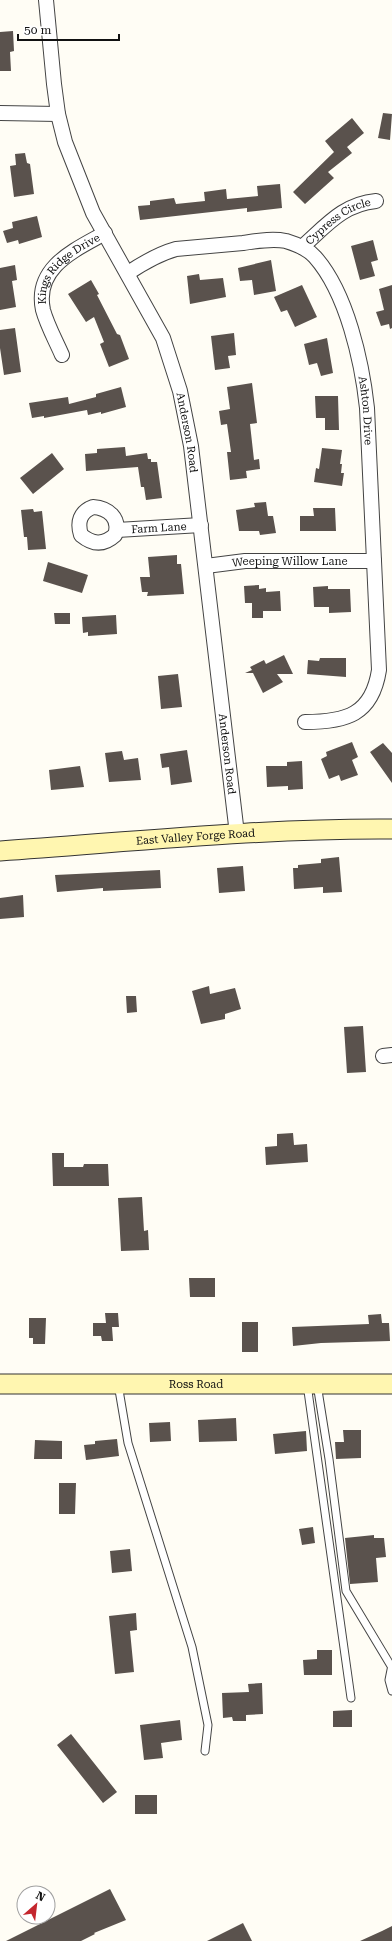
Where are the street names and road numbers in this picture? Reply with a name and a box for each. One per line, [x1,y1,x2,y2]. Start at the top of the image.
street label: Cypress Circle [303,196,372,248]
street label: Kings Ridge Drive [36,231,102,304]
street label: Ashton Drive [355,375,375,445]
street label: Anderson Road [173,391,200,473]
street label: Farm Lane [131,520,187,536]
street label: Weeping Willow Lane [231,555,348,570]
street label: Anderson Road [216,713,238,795]
street label: East Valley Forge Road [136,827,255,848]
street label: Ross Road [169,1378,223,1391]

